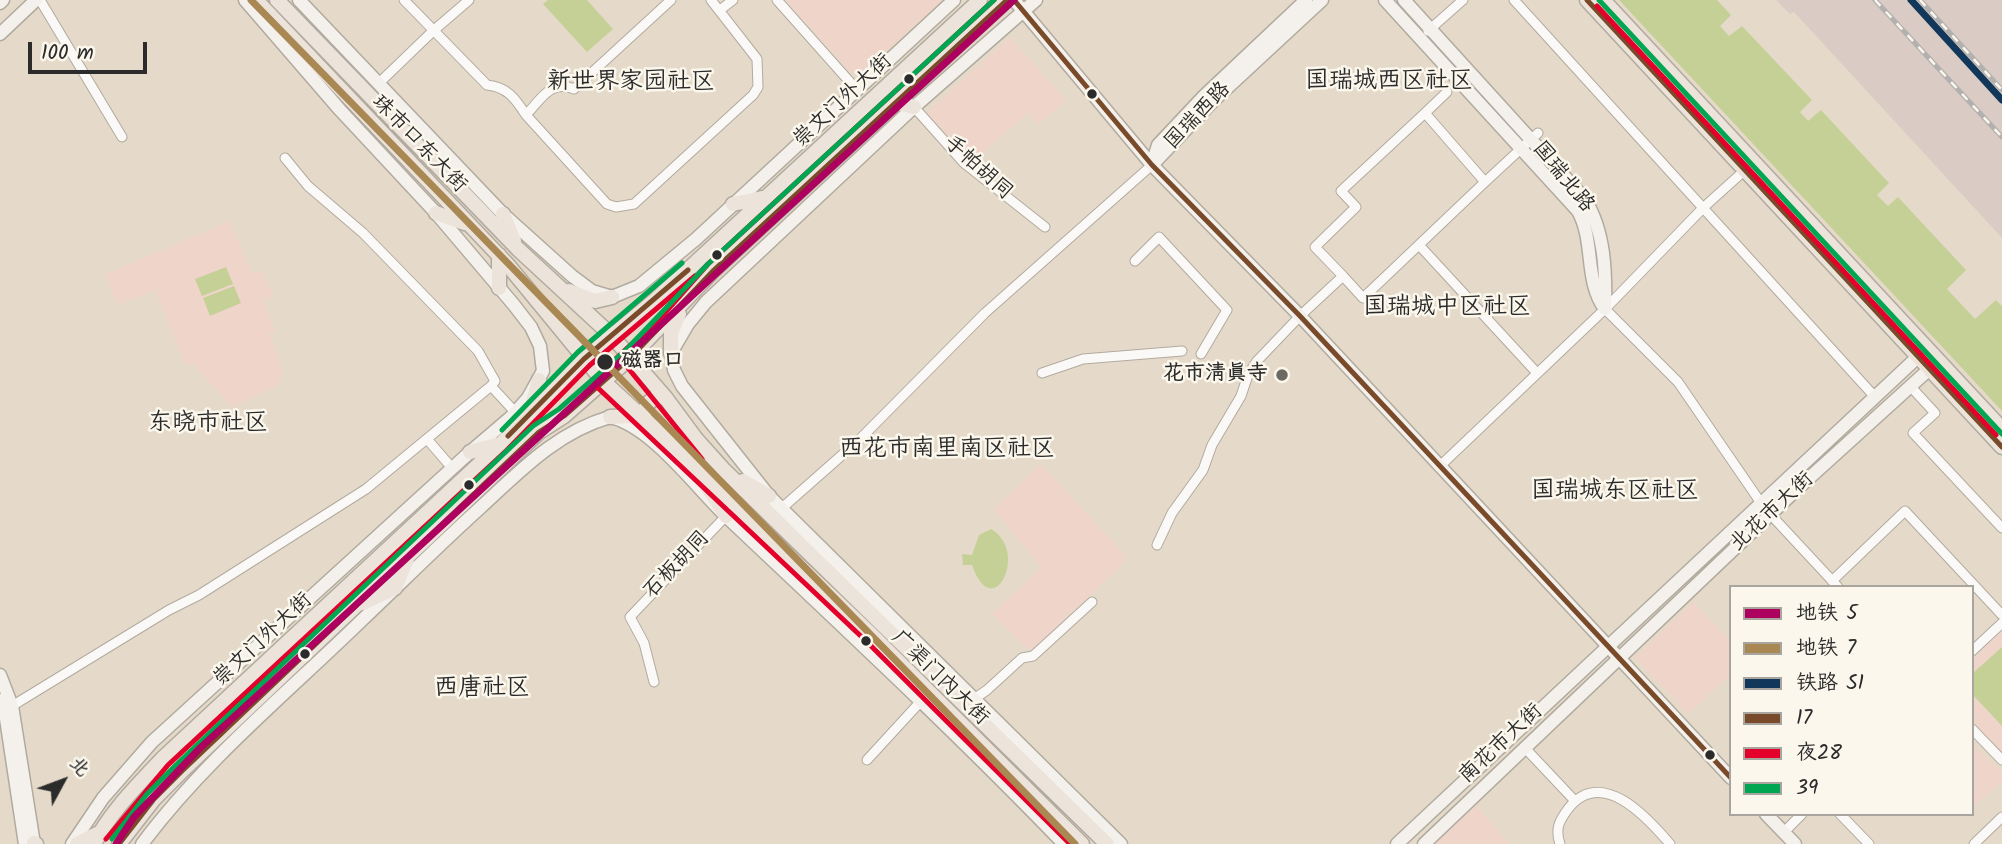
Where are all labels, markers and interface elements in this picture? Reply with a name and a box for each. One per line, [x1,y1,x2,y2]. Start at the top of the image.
scale bar [32,28,150,72]
text: 100 m [41,37,94,70]
street label: 崇文门外大街 [789,50,899,154]
district label: 国瑞城西区社区 [1305,69,1473,97]
district label: 新世界家园社区 [547,70,715,98]
unlabelled marker [902,72,916,86]
street label: 国瑞西路 [1161,78,1237,156]
unlabelled marker [1085,87,1099,101]
street label: 珠市口东大街 [365,91,471,199]
street label: 手帕胡同 [937,132,1017,206]
street label: 国瑞北路 [1526,137,1598,219]
unlabelled marker [710,248,724,262]
district label: 国瑞城中区社区 [1363,295,1531,323]
place label: 磁器口 [621,349,684,375]
marker: 磁器口 [595,352,615,372]
place label: 花市清真寺 [1163,362,1268,388]
marker: 花市清真寺 [1274,367,1290,383]
district label: 东晓市社区 [148,411,268,439]
district label: 西花市南里南区社区 [839,437,1055,465]
street label: 北花市大街 [1726,468,1820,558]
unlabelled marker [462,478,476,492]
district label: 国瑞城东区社区 [1531,479,1699,507]
street label: 石板胡同 [640,527,716,605]
legend [1729,585,1974,816]
street label: 崇文门外大街 [209,589,319,693]
text: 地铁 5 [1796,597,1858,630]
street label: 广渠门内大街 [885,626,993,732]
text: 地铁 7 [1796,632,1856,665]
unlabelled marker [859,634,873,648]
unlabelled marker [298,647,312,661]
text: 铁路 S1 [1796,667,1864,700]
district label: 西唐社区 [434,676,530,704]
street label: 南花市大街 [1455,700,1549,790]
text: 17 [1796,702,1812,735]
text: 夜28 [1796,737,1842,770]
north arrow [28,746,98,816]
unlabelled marker [1703,748,1717,762]
text: 北 [61,750,96,784]
text: 39 [1796,772,1818,805]

